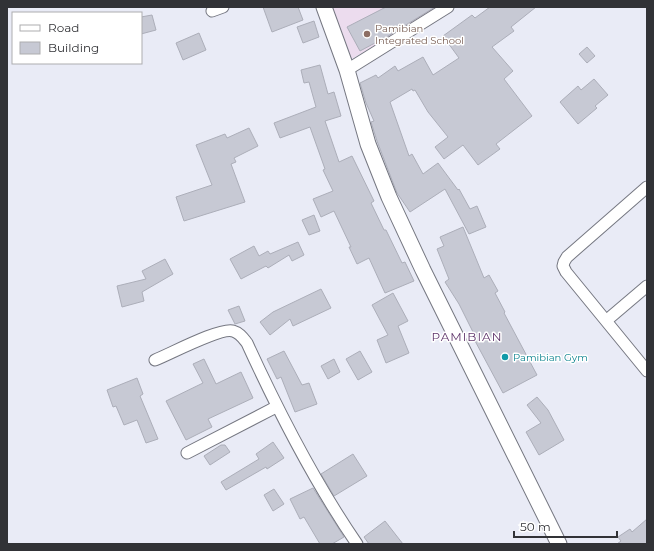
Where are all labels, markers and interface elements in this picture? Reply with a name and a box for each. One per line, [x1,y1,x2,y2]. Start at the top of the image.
legend [12,12,142,64]
text: Road [48,20,79,35]
place label: Pamibian Integrated School [375,22,464,47]
marker: Pamibian Integrated School [362,29,372,39]
text: Building [48,40,99,55]
district label: PAMIBIAN [432,329,502,344]
place label: Pamibian Gym [513,351,588,364]
marker: Pamibian Gym [500,352,510,362]
scale bar [514,513,617,539]
text: 50 m [520,519,551,534]

